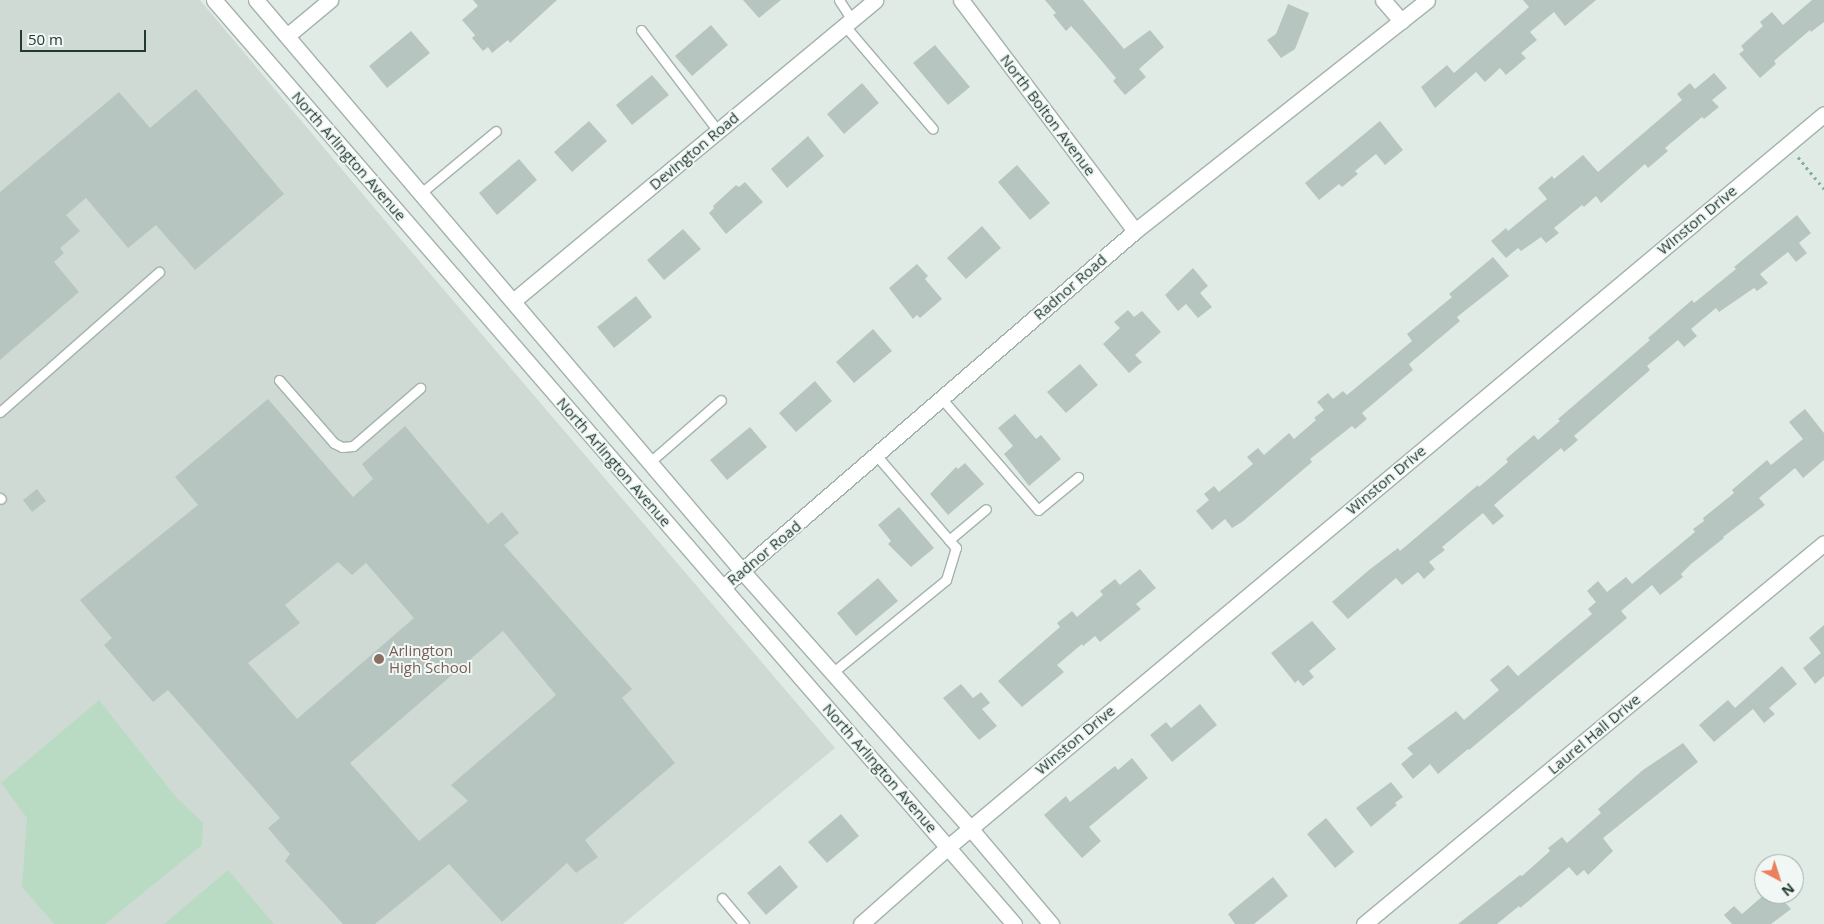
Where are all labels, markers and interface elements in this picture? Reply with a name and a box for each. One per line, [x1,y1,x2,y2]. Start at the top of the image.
scale bar [22,20,149,52]
text: 50 m [28,29,63,49]
street label: North Bolton Avenue [997,51,1099,179]
street label: North Arlington Avenue [288,88,410,224]
street label: Devington Road [646,108,742,194]
street label: Winston Drive [1654,182,1740,258]
street label: Radnor Road [1030,250,1110,324]
street label: North Arlington Avenue [553,394,675,530]
street label: Winston Drive [1343,442,1429,518]
street label: Radnor Road [723,517,805,589]
place label: Arlington High School [389,641,472,676]
marker: Arlington High School [373,653,385,665]
street label: Laurel Hall Drive [1544,690,1644,778]
street label: North Arlington Avenue [819,700,941,836]
street label: Winston Drive [1032,702,1118,778]
north arrow [1754,854,1804,904]
text: N [1778,879,1799,901]

